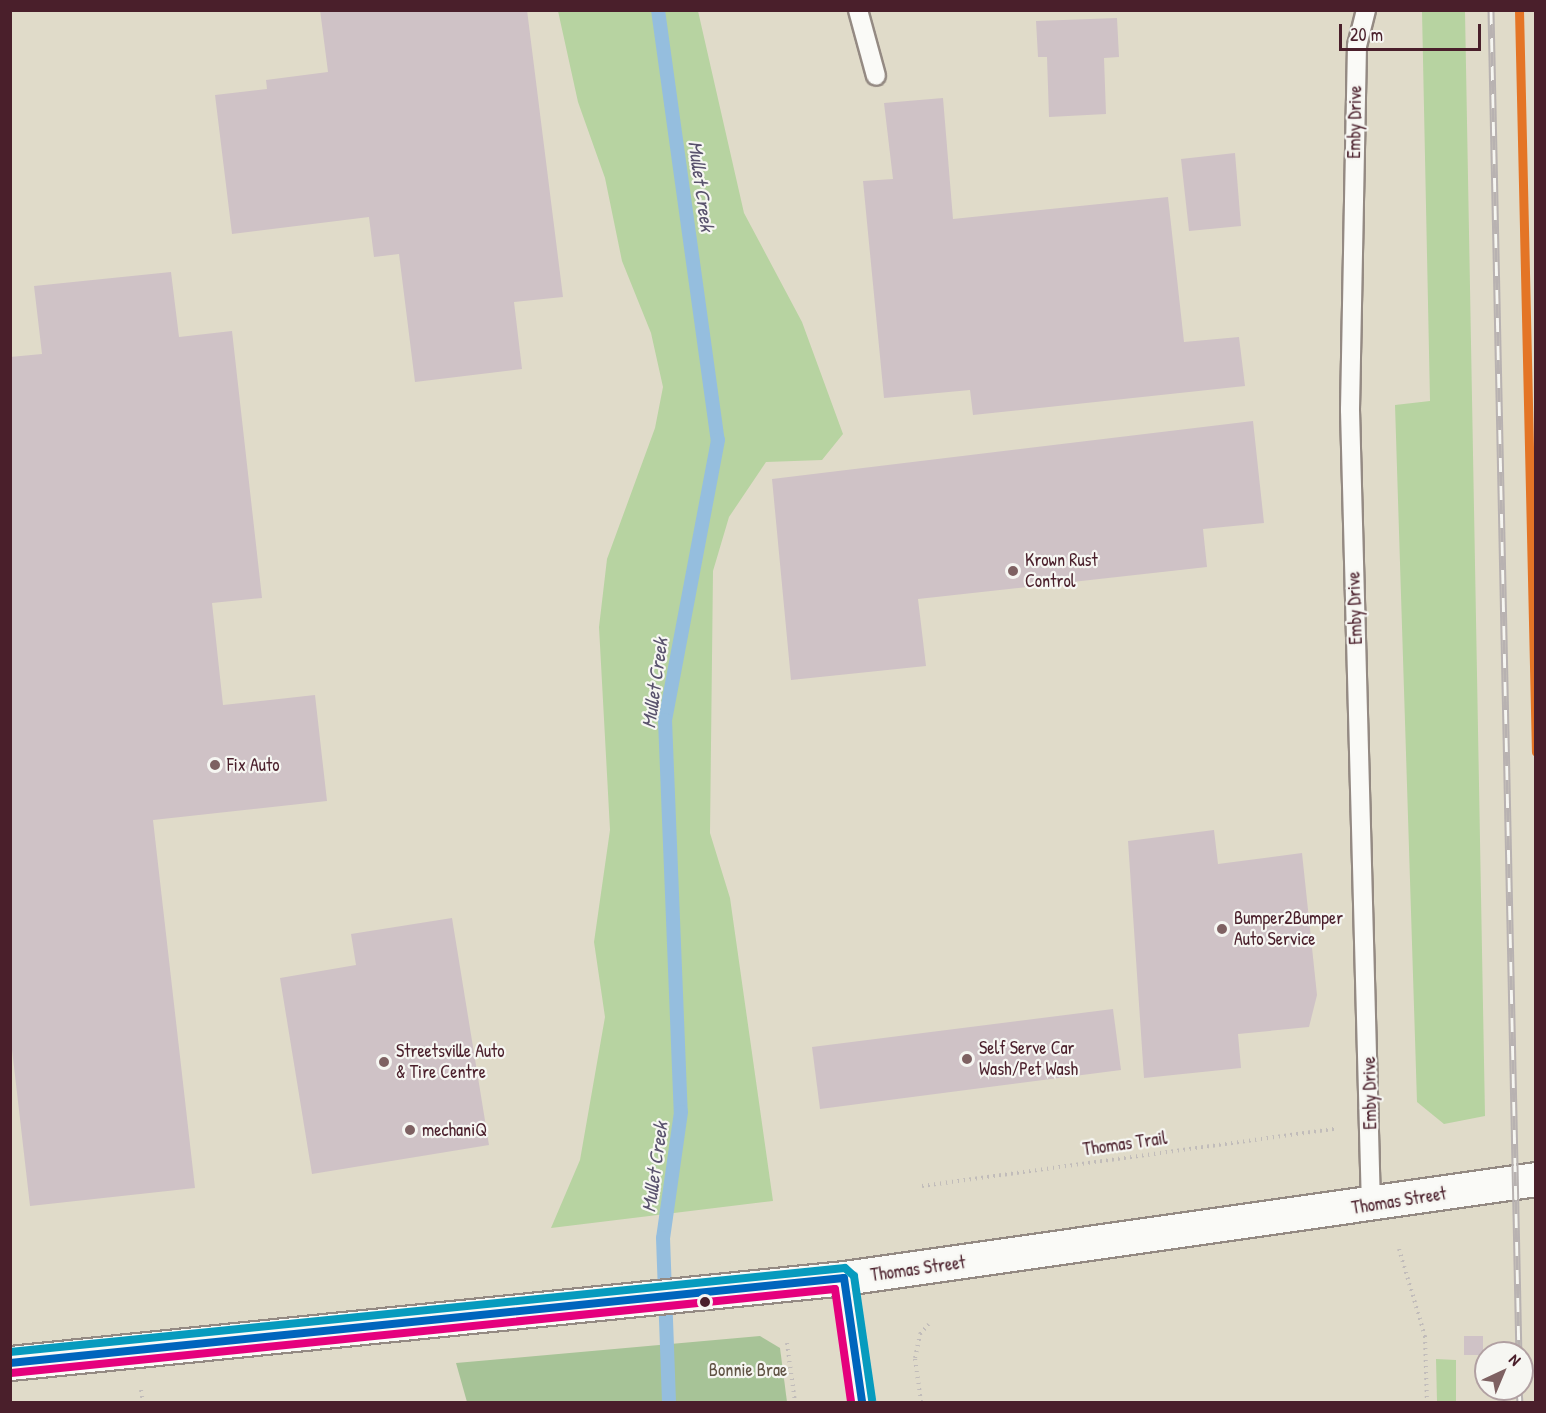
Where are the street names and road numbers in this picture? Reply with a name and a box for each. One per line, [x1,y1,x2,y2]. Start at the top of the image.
street label: Emby Drive [1344,85,1366,159]
street label: Emby Drive [1343,571,1367,645]
street label: Emby Drive [1359,1056,1381,1130]
street label: Thomas Trail [1081,1127,1169,1161]
street label: Thomas Street [1350,1183,1448,1219]
street label: Thomas Street [869,1252,967,1286]

